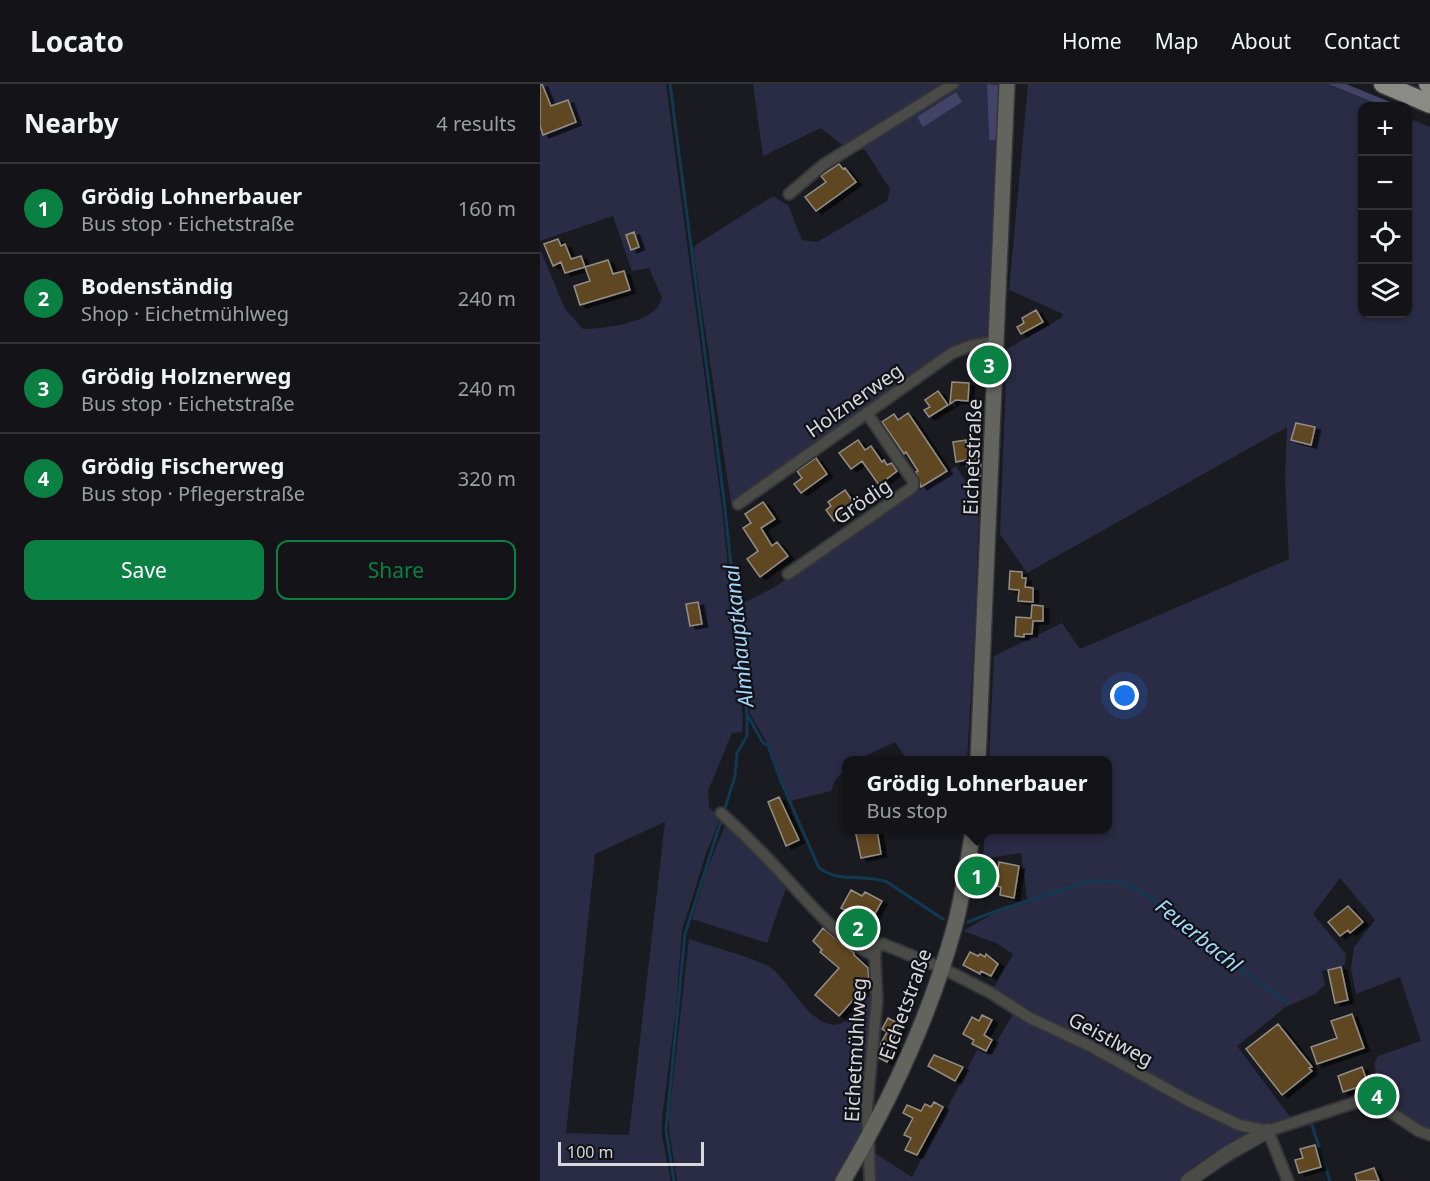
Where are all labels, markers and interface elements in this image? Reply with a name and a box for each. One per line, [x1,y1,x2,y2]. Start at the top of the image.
text: Locato [30,22,124,60]
text: Home [1062,27,1122,55]
text: Map [1155,27,1198,55]
text: About [1231,27,1291,55]
text: Contact [1324,27,1400,55]
map controls [1358,102,1412,318]
button: + [1358,102,1412,156]
text: Nearby [24,105,119,141]
text: 4 results [436,110,516,137]
button: − [1358,156,1412,210]
text: Grödig Lohnerbauer [81,180,302,210]
text: 1 [38,195,49,222]
text: 160 m [458,195,516,222]
text: Bus stop · Eichetstraße [81,210,295,237]
button: locate [1358,210,1412,264]
button: layers [1358,264,1412,318]
text: Bodenständig [81,270,233,300]
text: 2 [38,285,49,312]
text: 240 m [458,285,516,312]
text: Shop · Eichetmühlweg [81,300,289,327]
pin: 3 [970,342,1008,388]
street label: Holznerweg [800,357,908,443]
text: Grödig Holznerweg [81,360,291,390]
text: 3 [38,375,49,402]
text: 240 m [458,375,516,402]
text: Bus stop · Eichetstraße [81,390,295,417]
street label: Eichetstraße [956,398,988,516]
text: Grödig Fischerweg [81,450,284,480]
text: 4 [38,465,49,492]
text: 320 m [458,465,516,492]
street label: Grödig [828,472,896,530]
text: Bus stop · Pflegerstraße [81,480,305,507]
button: Save [24,540,264,600]
button: Share [276,540,516,600]
water label: Almhauptkanal [717,563,760,710]
your location [1110,681,1139,710]
popup [842,756,1112,834]
text: Grödig Lohnerbauer [866,767,1088,797]
text: Bus stop [866,797,948,824]
pin: 1 [958,854,996,898]
water label: Feuerbachl [1150,892,1248,979]
pin: 2 [838,906,878,950]
street label: Eichetstraße [872,945,938,1063]
street label: Eichetmühlweg [838,977,872,1123]
street label: Geistlweg [1064,1005,1158,1073]
pin: 4 [1358,1074,1396,1118]
scale bar [558,1139,704,1166]
text: 100 m [567,1141,614,1163]

